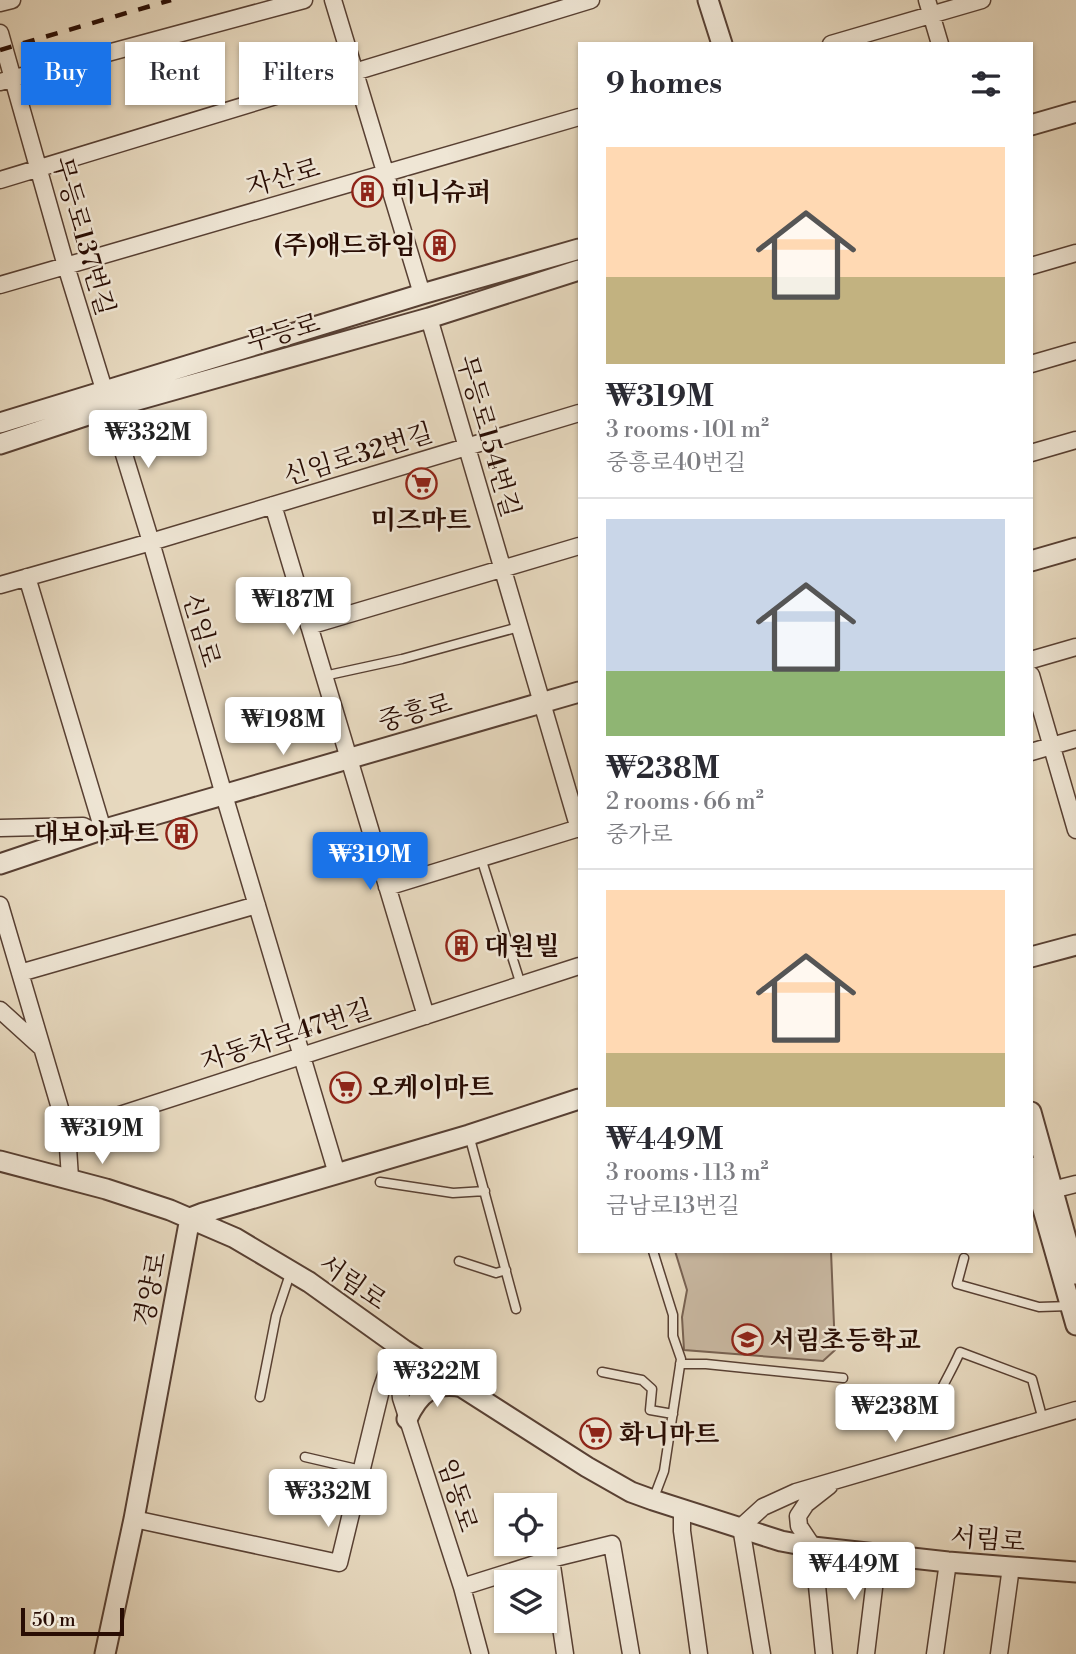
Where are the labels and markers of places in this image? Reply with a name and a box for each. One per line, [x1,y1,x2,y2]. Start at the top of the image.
building icon: 미니슈퍼 [351,175,385,209]
place label: 미니슈퍼 [391,177,491,209]
building icon: (주)애드하임 [422,228,456,262]
place label: (주)애드하임 [274,230,416,262]
pin: ₩332M [99,410,197,470]
supermarket icon: 미즈마트 [404,467,438,501]
place label: 미즈마트 [371,505,471,537]
pin: ₩187M [244,578,342,637]
pin: ₩198M [234,698,332,757]
building icon: 대보아파트 [165,816,199,850]
place label: 대보아파트 [33,818,159,850]
pin: ₩319M [321,832,419,892]
building icon: 대원빌 [444,929,478,963]
place label: 대원빌 [484,931,559,963]
supermarket icon: 오케이마트 [328,1070,362,1104]
place label: 오케이마트 [368,1072,494,1104]
pin: ₩319M [53,1106,151,1166]
school or university icon: 서림초등학교 [730,1323,764,1357]
place label: 서림초등학교 [770,1325,921,1357]
pin: ₩322M [388,1350,486,1409]
pin: ₩238M [846,1384,944,1444]
supermarket icon: 화니마트 [579,1417,613,1451]
place label: 화니마트 [619,1419,719,1451]
pin: ₩332M [279,1470,377,1529]
pin: ₩449M [805,1542,903,1602]

